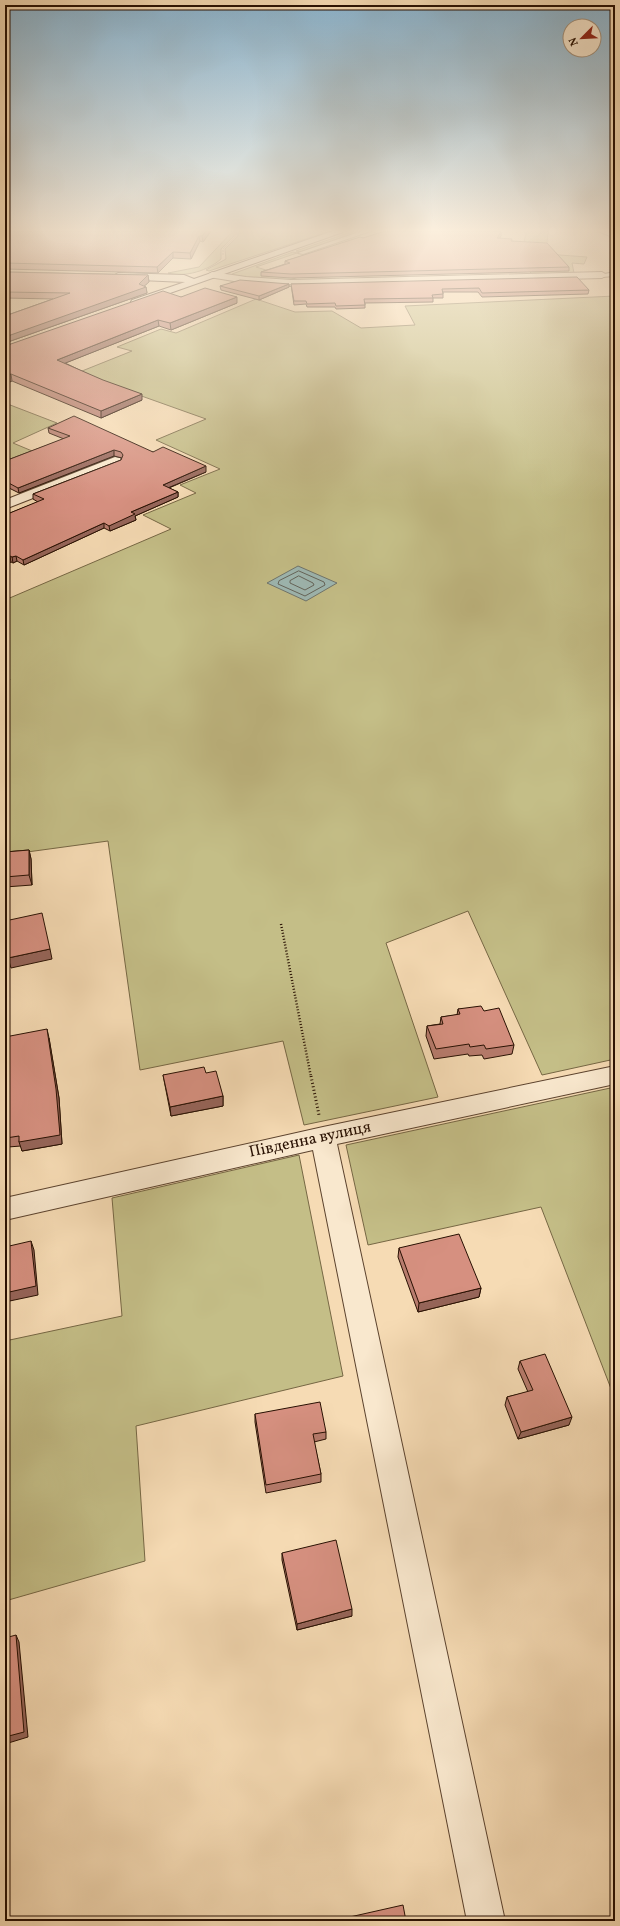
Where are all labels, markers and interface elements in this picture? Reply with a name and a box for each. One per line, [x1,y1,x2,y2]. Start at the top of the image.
north arrow [562,18,602,58]
text: N [566,35,583,48]
street label: Південна вулиця [247,1116,373,1164]

